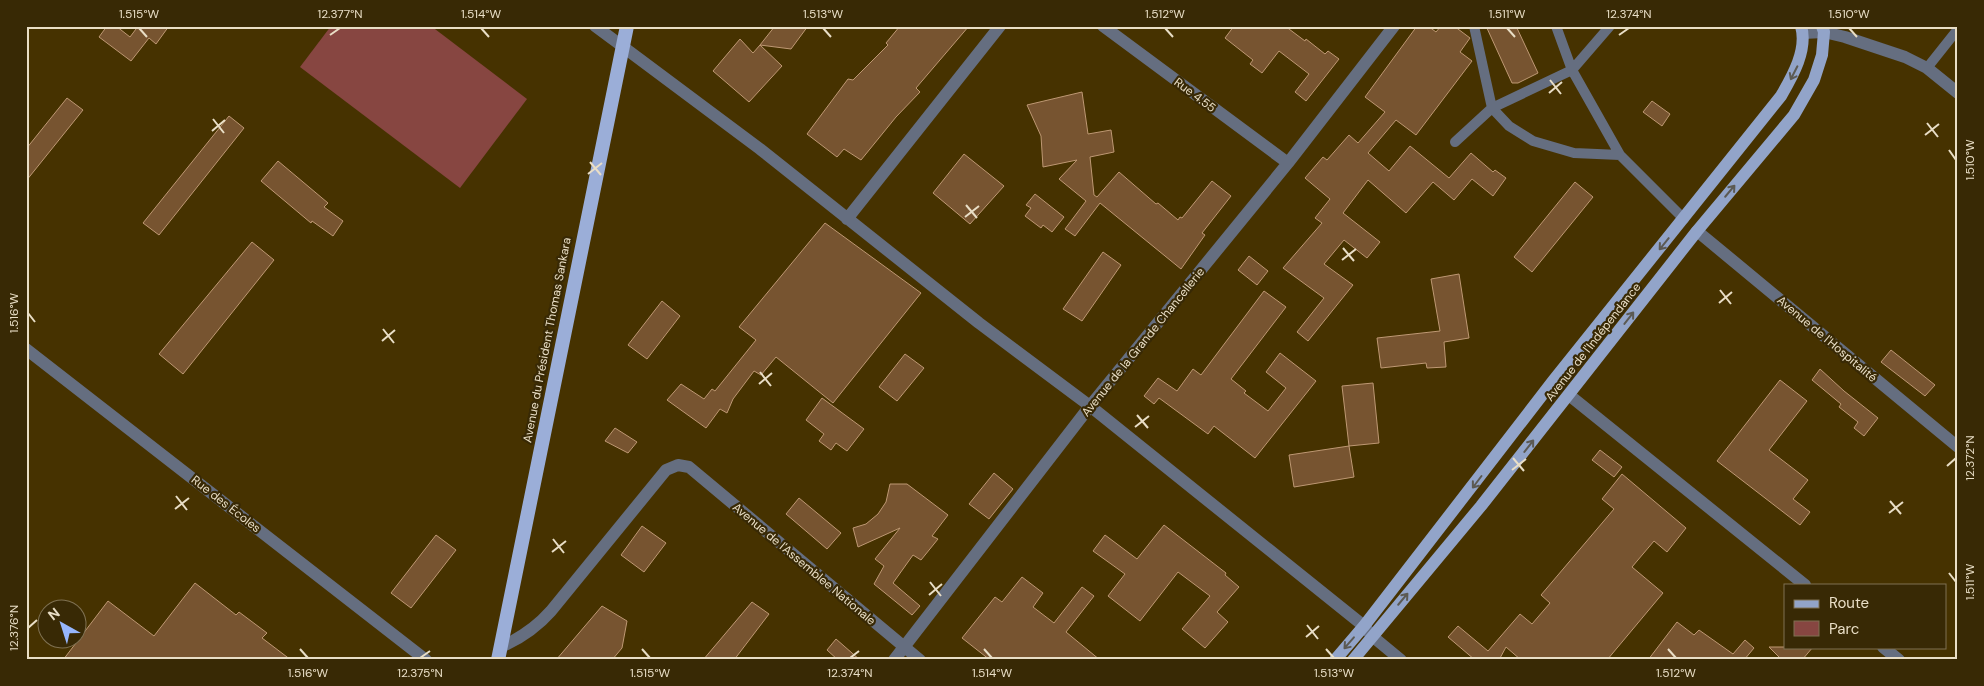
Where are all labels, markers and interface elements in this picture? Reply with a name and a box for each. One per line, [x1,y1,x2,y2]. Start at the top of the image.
text: 1.515°W [119,6,159,22]
text: 12.377°N [317,6,363,22]
text: 1.514°W [461,6,501,22]
text: 1.513°W [803,6,843,22]
text: 1.512°W [1145,6,1185,22]
text: 1.511°W [1489,6,1526,22]
text: 12.374°N [1606,6,1652,22]
text: 1.510°W [1828,6,1870,22]
one-way arrow [1789,65,1798,80]
street label: Rue 4.55 [1171,74,1219,116]
text: 1.510°W [1962,139,1978,181]
one-way arrow [1724,185,1735,198]
street label: Avenue du Président Thomas Sankara [519,236,575,444]
one-way arrow [1658,237,1669,250]
street label: Avenue de la Grande Chancellerie [1078,264,1208,420]
street label: Avenue de l'Indépendance [1542,279,1644,404]
text: 1.516°W [6,292,22,333]
street label: Avenue de l'Hospitalité [1774,292,1881,386]
one-way arrow [1623,312,1634,325]
text: 12.372°N [1962,435,1978,481]
one-way arrow [1523,440,1534,453]
street label: Rue des Écoles [188,472,264,536]
one-way arrow [1471,475,1482,488]
street label: Avenue de l'Assemblee Nationale [729,499,879,629]
text: 1.511°W [1962,563,1978,600]
legend [1784,584,1946,648]
one-way arrow [1397,592,1409,605]
text: Route [1829,593,1869,613]
north arrow [38,598,88,648]
text: N [44,604,63,624]
text: 12.376°N [6,605,22,651]
text: Parc [1829,619,1859,639]
one-way arrow [1344,636,1355,649]
text: 1.516°W [288,665,329,681]
text: 12.375°N [397,665,443,681]
text: 1.515°W [630,665,670,681]
text: 12.374°N [827,665,873,681]
text: 1.514°W [972,665,1012,681]
text: 1.513°W [1314,665,1354,681]
text: 1.512°W [1656,665,1696,681]

